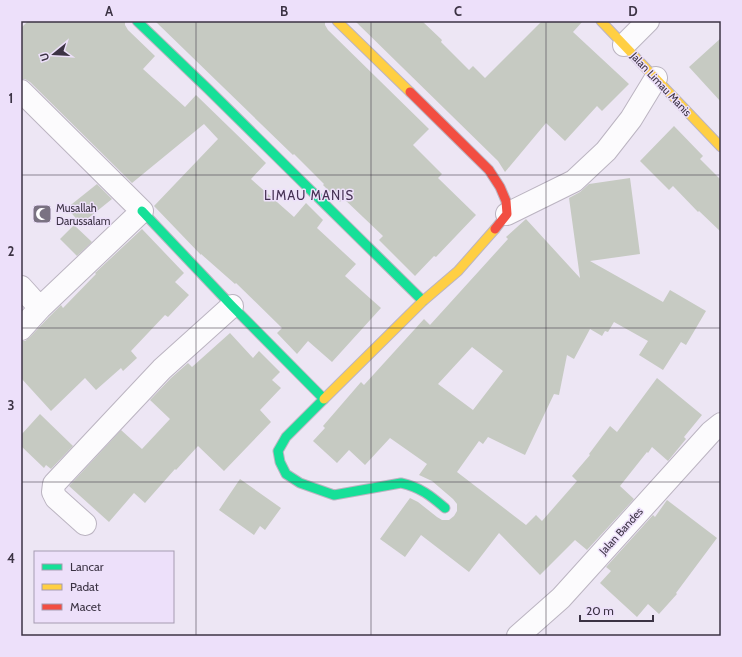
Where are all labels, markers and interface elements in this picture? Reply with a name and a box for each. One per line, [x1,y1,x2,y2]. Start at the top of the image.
text: A [105,3,114,19]
text: B [280,3,288,19]
text: C [454,3,462,19]
text: D [628,3,638,19]
north arrow [34,34,74,74]
street label: Jalan Limau Manis [627,48,695,119]
text: U [37,51,52,63]
text: 1 [9,90,13,106]
district label: LIMAU MANIS [264,187,354,203]
place label: Musallah Darussalam [56,201,111,228]
mosque icon: Musallah Darussalam [31,203,53,225]
text: 2 [8,243,15,259]
text: 3 [7,397,15,413]
street label: Jalan Bandes [595,504,646,558]
text: 4 [7,550,15,566]
legend [34,551,174,623]
text: Lancar [70,559,104,574]
text: Padat [70,579,99,594]
scale bar [580,597,653,623]
text: Macet [70,599,101,614]
text: 20 m [586,603,614,618]

